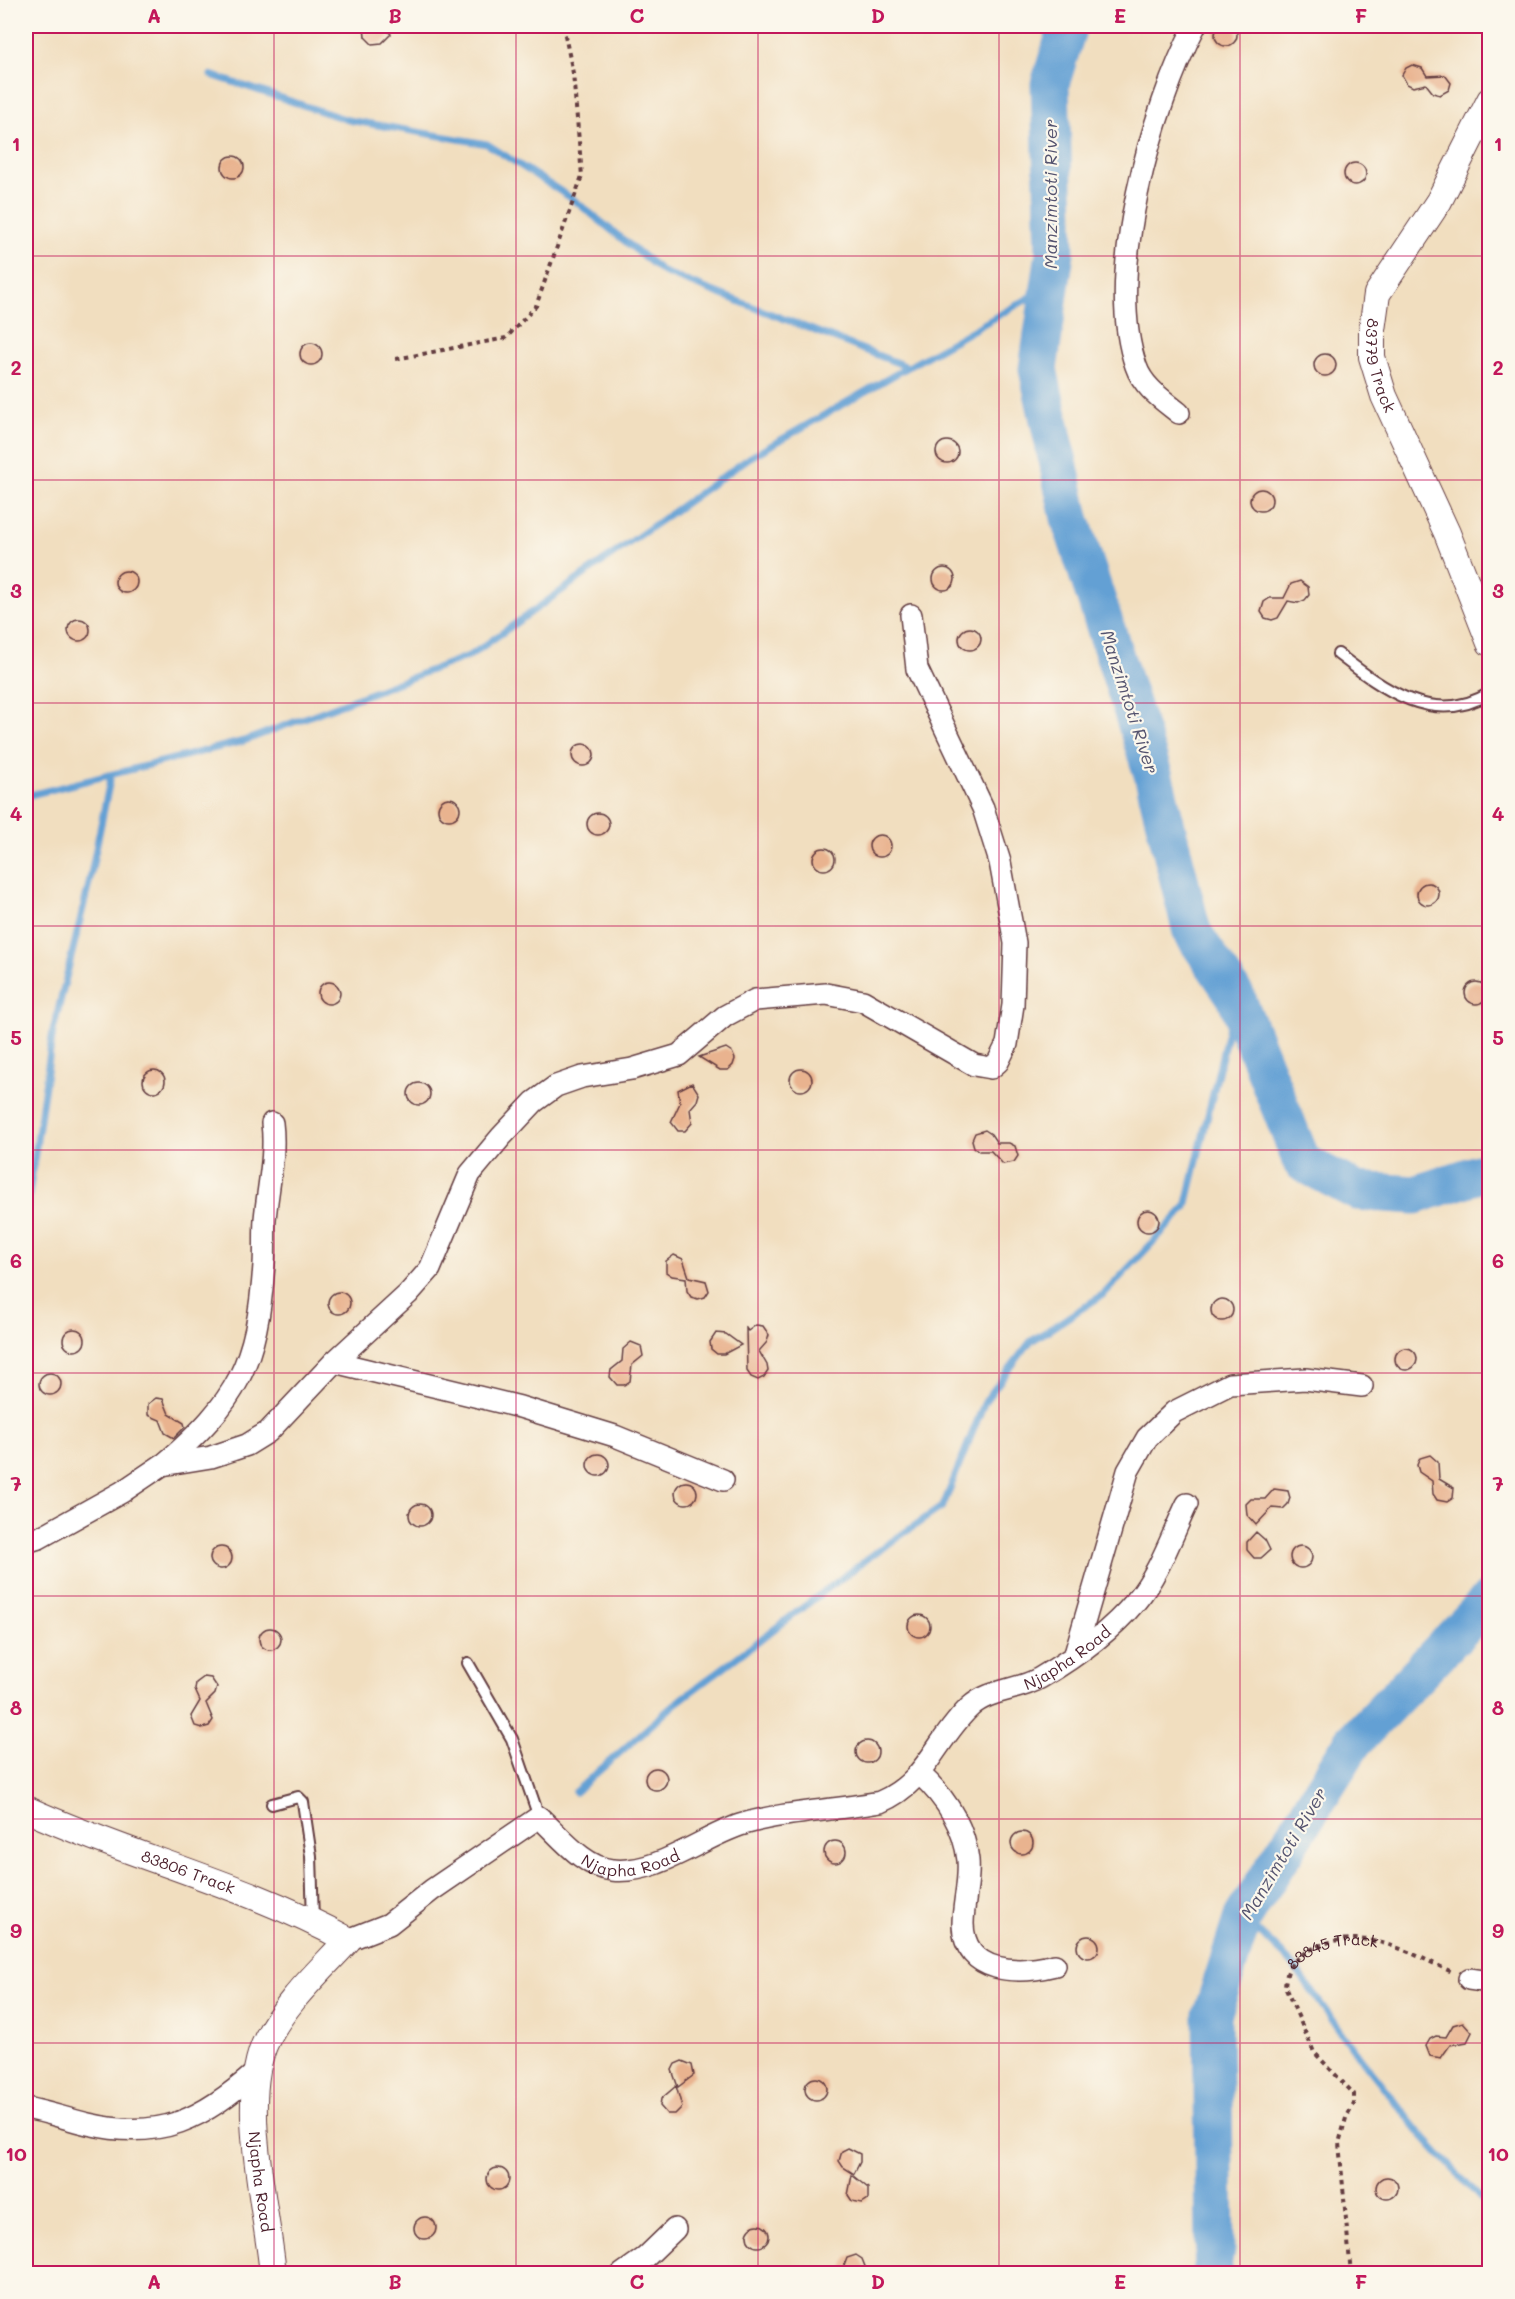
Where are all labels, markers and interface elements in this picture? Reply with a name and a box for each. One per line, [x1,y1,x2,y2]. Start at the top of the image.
text: A [147,2,161,28]
text: B [388,2,402,28]
text: C [630,2,645,28]
text: D [871,2,885,28]
text: E [1114,2,1126,28]
text: F [1355,2,1368,28]
water label: Manzimtoti River [1038,119,1062,269]
text: 1 [12,130,20,156]
text: 1 [1494,130,1502,156]
street label: 83779 Track [1362,317,1401,416]
text: 2 [10,354,22,380]
text: 2 [1492,354,1504,380]
text: 3 [10,577,22,603]
text: 3 [1492,577,1504,603]
water label: Manzimtoti River [1095,627,1165,777]
text: 4 [10,800,23,826]
text: 4 [1492,800,1505,826]
text: 5 [10,1024,22,1050]
text: 5 [1492,1024,1504,1050]
text: 6 [10,1247,22,1273]
text: 6 [1492,1247,1504,1273]
text: 7 [10,1470,22,1496]
text: 7 [1492,1470,1504,1496]
street label: Njapha Road [1020,1621,1115,1694]
text: 8 [10,1694,22,1720]
text: 8 [1492,1694,1504,1720]
water label: Manzimtoti River [1234,1783,1332,1924]
street label: Njapha Road [578,1844,683,1881]
street label: 83806 Track [139,1845,238,1898]
text: 9 [10,1917,22,1943]
text: 9 [1492,1917,1504,1943]
street label: 83845 Track [1281,1928,1381,1973]
street label: Njapha Road [245,2130,278,2233]
text: 10 [5,2140,27,2166]
text: 10 [1487,2140,1509,2166]
text: A [147,2268,161,2294]
text: B [388,2268,402,2294]
text: C [630,2268,645,2294]
text: D [871,2268,885,2294]
text: E [1114,2268,1126,2294]
text: F [1355,2268,1368,2294]

